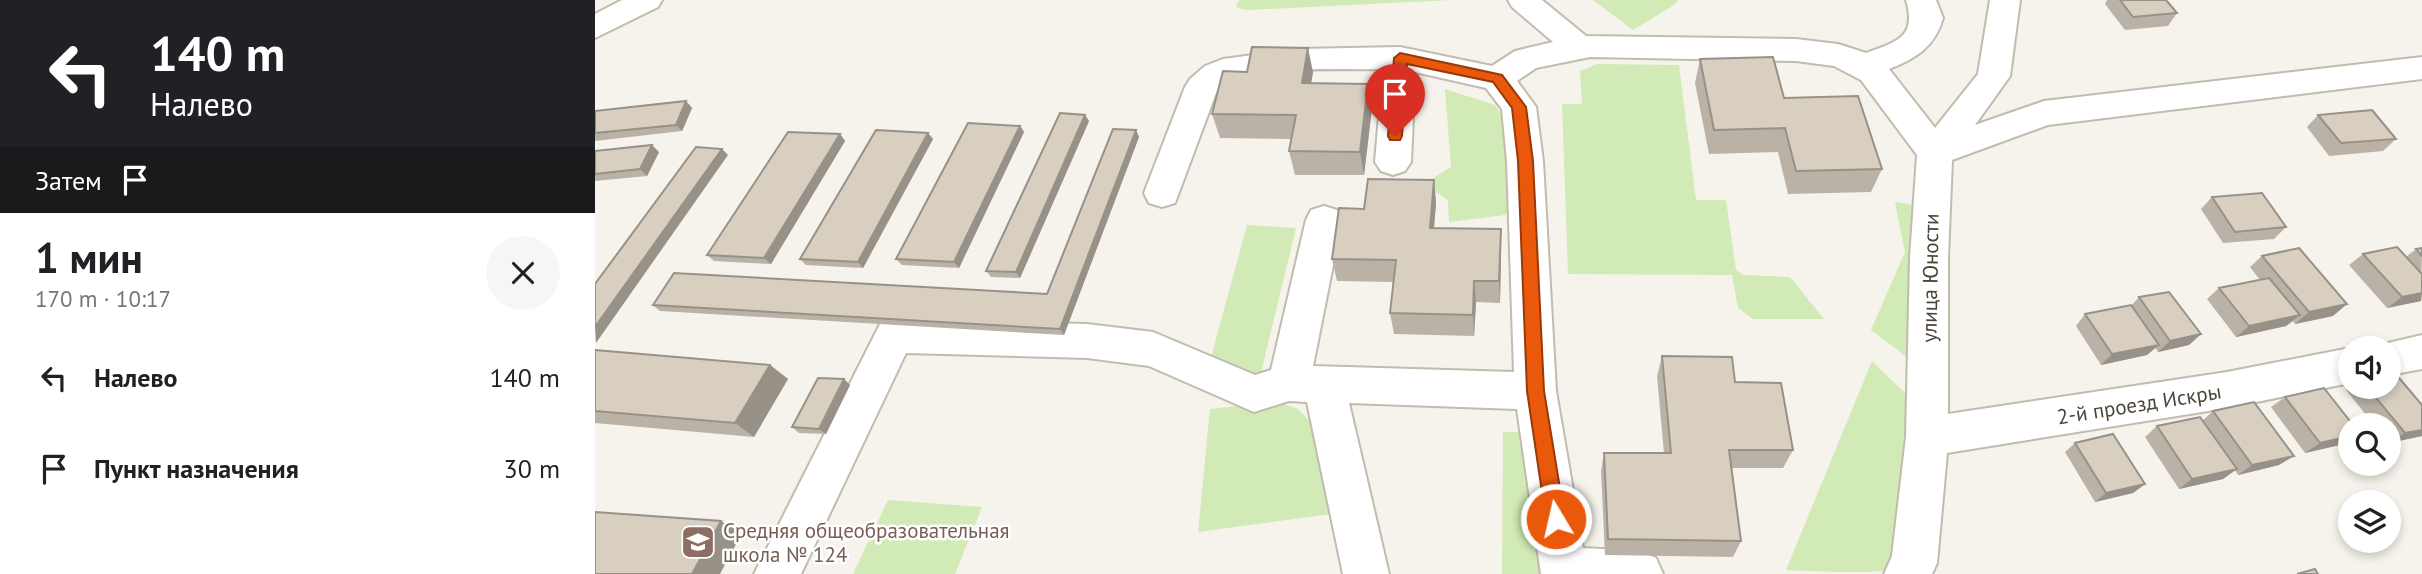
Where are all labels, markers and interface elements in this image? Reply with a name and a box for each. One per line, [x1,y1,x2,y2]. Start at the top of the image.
text: 140 m [150,21,285,85]
icon: left [35,28,126,119]
pin [1365,64,1425,136]
icon: arrive [1376,75,1414,113]
text: Налево [150,83,253,125]
icon: arrive [116,161,154,199]
text: Затем [35,164,102,197]
street label: улица Юности [1915,213,1945,343]
text: 1 мин [35,230,143,285]
button: close [486,236,560,310]
text: 170 m · 10:17 [35,284,171,313]
map controls [2338,336,2401,553]
button: sound [2338,336,2401,399]
icon: left [35,359,73,397]
text: Налево [94,361,178,394]
text: 140 m [489,361,560,394]
street label: 2-й проезд Искры [2055,378,2223,430]
button: search [2338,413,2401,476]
icon: arrive [35,450,73,488]
text: Пункт назначения [94,452,299,485]
text: 30 m [504,452,560,485]
position arrow [1519,482,1593,556]
button: layers [2338,490,2401,553]
place label: Средняя общеобразовательная школа № 124 [723,517,1010,568]
school or university icon: Средняя общеобразовательная школа № 124 [679,523,717,561]

